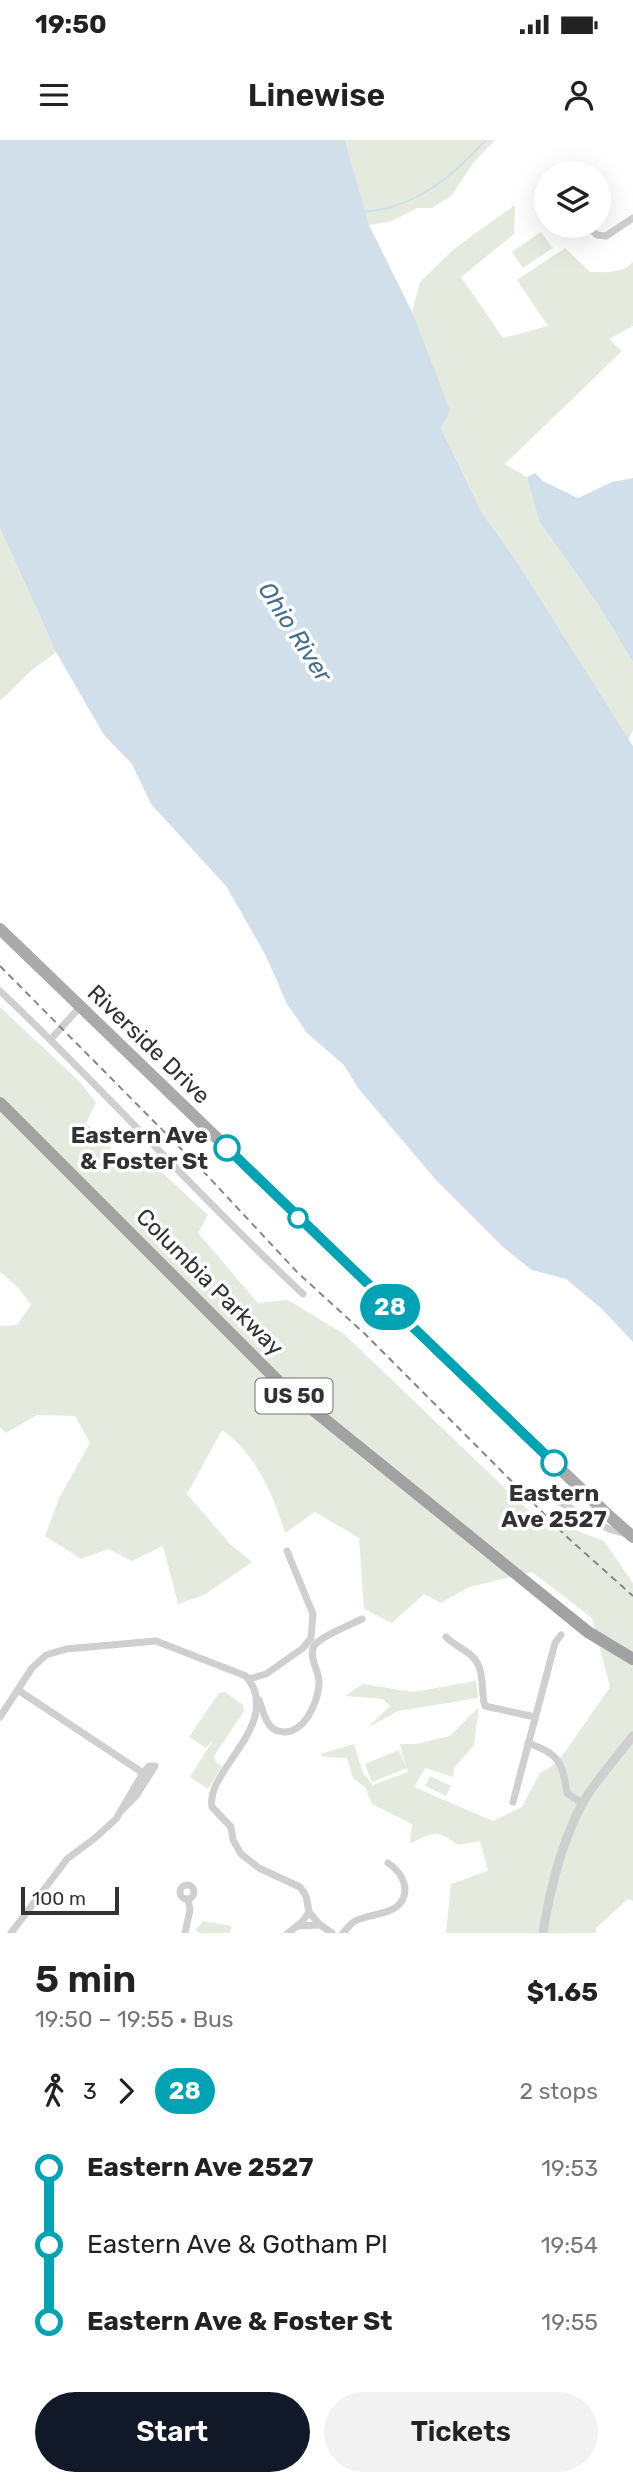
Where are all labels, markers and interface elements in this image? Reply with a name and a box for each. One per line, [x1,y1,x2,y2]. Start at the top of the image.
text: 19:50 [35,9,107,40]
icon: menu [35,76,73,114]
text: Linewise [248,76,385,114]
icon: person [560,76,598,114]
map controls [534,161,611,238]
button: layers [534,161,611,238]
water label: Ohio River [252,577,338,688]
street label: Riverside Drive [82,979,216,1109]
place label: Eastern Ave & Foster St [71,1121,208,1175]
marker: Eastern Ave & Foster St [214,1135,240,1161]
street label: Columbia Parkway [130,1202,290,1362]
unlabelled marker [288,1208,308,1228]
line badge: 28 [358,1284,422,1330]
text: 28 [374,1293,406,1321]
road number: US 50 [256,1378,332,1414]
marker: Eastern Ave 2527 [541,1450,567,1476]
place label: Eastern Ave 2527 [501,1479,607,1533]
scale bar [21,1884,119,1916]
text: 100 m [32,1887,86,1910]
text: 5 min [35,1956,136,2002]
text: $1.65 [527,1977,598,2008]
text: 19:50 – 19:55 · Bus [35,2005,234,2033]
icon: walk [35,2072,73,2110]
icon: forward [107,2072,145,2110]
text: 3 [83,2077,97,2105]
text: 28 [169,2077,201,2105]
text: 2 stops [520,2077,598,2105]
text: Eastern Ave 2527 [87,2152,313,2183]
text: 19:53 [541,2154,598,2182]
text: Eastern Ave & Gotham Pl [87,2229,388,2260]
text: 19:54 [541,2231,598,2259]
text: Eastern Ave & Foster St [87,2306,392,2337]
text: 19:55 [541,2308,598,2336]
button: Start [35,2392,310,2472]
button: Tickets [324,2392,598,2472]

